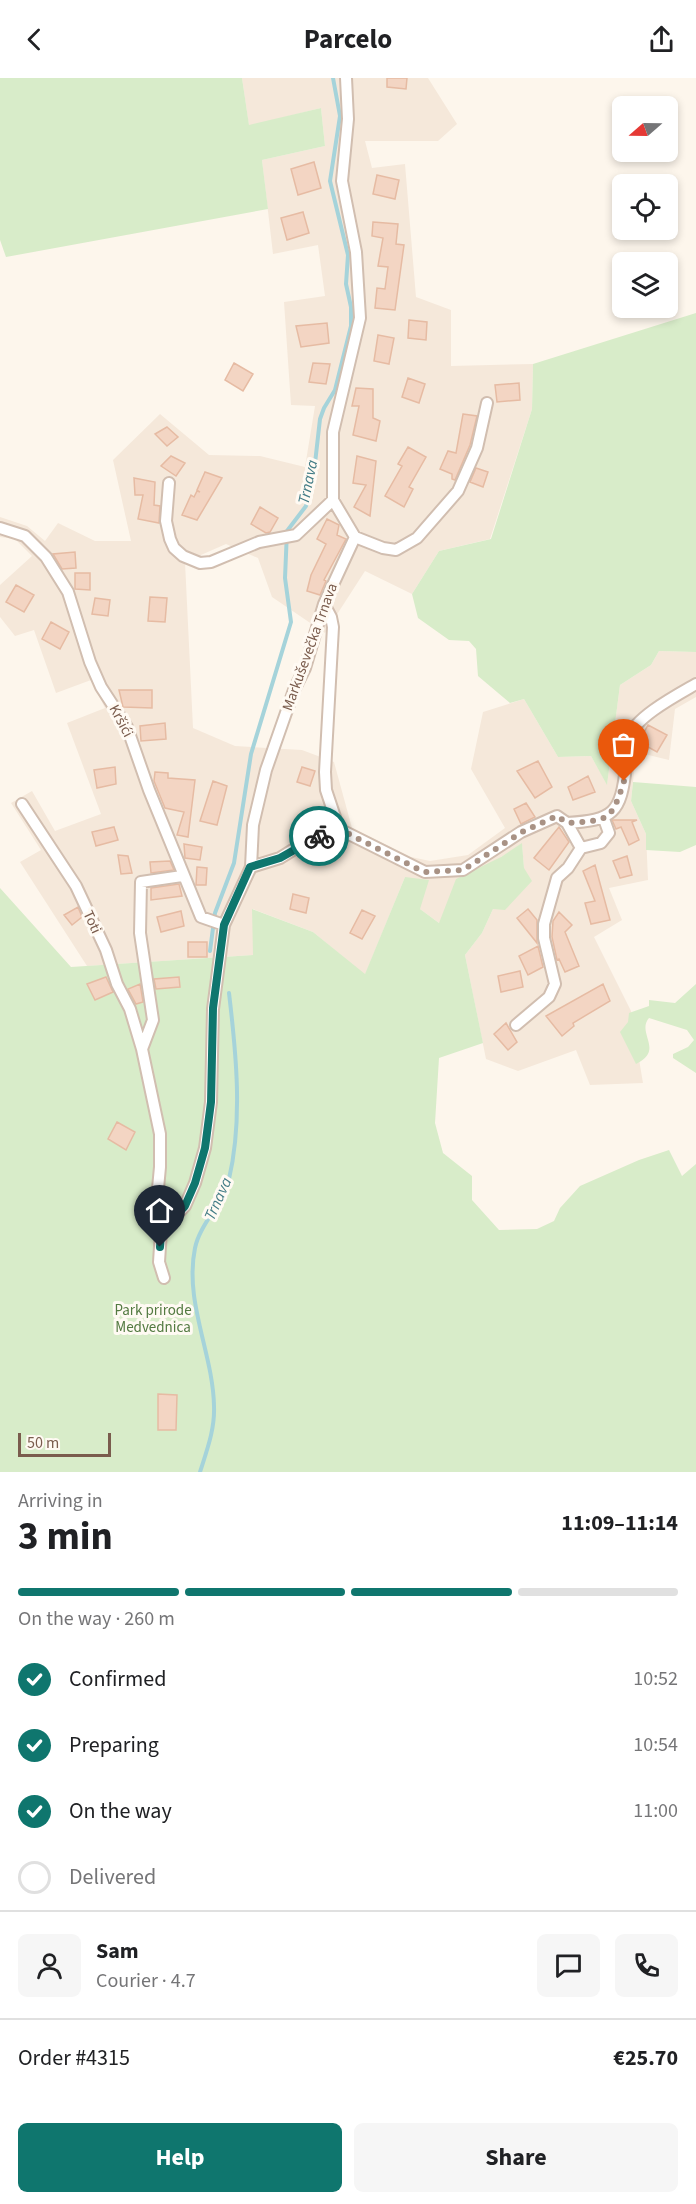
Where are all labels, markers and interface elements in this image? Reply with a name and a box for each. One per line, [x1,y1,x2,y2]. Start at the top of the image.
text: Parcelo [304,20,392,59]
icon: back [18,23,51,56]
icon: share [645,23,678,56]
north arrow [612,96,678,162]
map controls [612,96,678,318]
button: locate [612,174,678,240]
button: layers [612,252,678,318]
water label: Trnava [293,457,324,506]
street label: Markuševečka Trnava [277,580,343,714]
street label: Kršići [104,701,138,741]
pin [598,719,649,781]
icon: bag [607,728,640,761]
courier [289,806,349,866]
icon: bike [303,820,336,853]
street label: Toti [77,907,107,937]
water label: Trnava [199,1174,237,1224]
pin [134,1185,185,1247]
icon: home [143,1194,176,1227]
park label: Park prirode Medvednica [114,1300,192,1338]
scale bar [18,1430,111,1458]
text: 50 m [27,1432,59,1454]
text: Arriving in [18,1487,103,1515]
text: 11:09–11:14 [561,1507,678,1539]
text: 3 min [18,1509,113,1565]
text: On the way · 260 m [18,1605,175,1633]
icon: check [18,1663,51,1696]
text: Confirmed [69,1663,166,1695]
text: 10:52 [633,1665,678,1693]
icon: check [18,1729,51,1762]
text: Preparing [69,1729,159,1761]
text: 10:54 [633,1731,678,1759]
icon: check [18,1795,51,1828]
text: On the way [69,1795,172,1827]
text: 11:00 [633,1797,678,1825]
text: Delivered [69,1861,156,1893]
button: person [18,1934,81,1997]
button: chat [537,1934,600,1997]
button: phone [615,1934,678,1997]
text: Sam [96,1935,139,1967]
text: Courier · 4.7 [96,1967,196,1995]
text: Order #4315 [18,2042,130,2074]
text: €25.70 [613,2042,678,2074]
button: Help [18,2123,342,2192]
button: Share [354,2123,678,2192]

